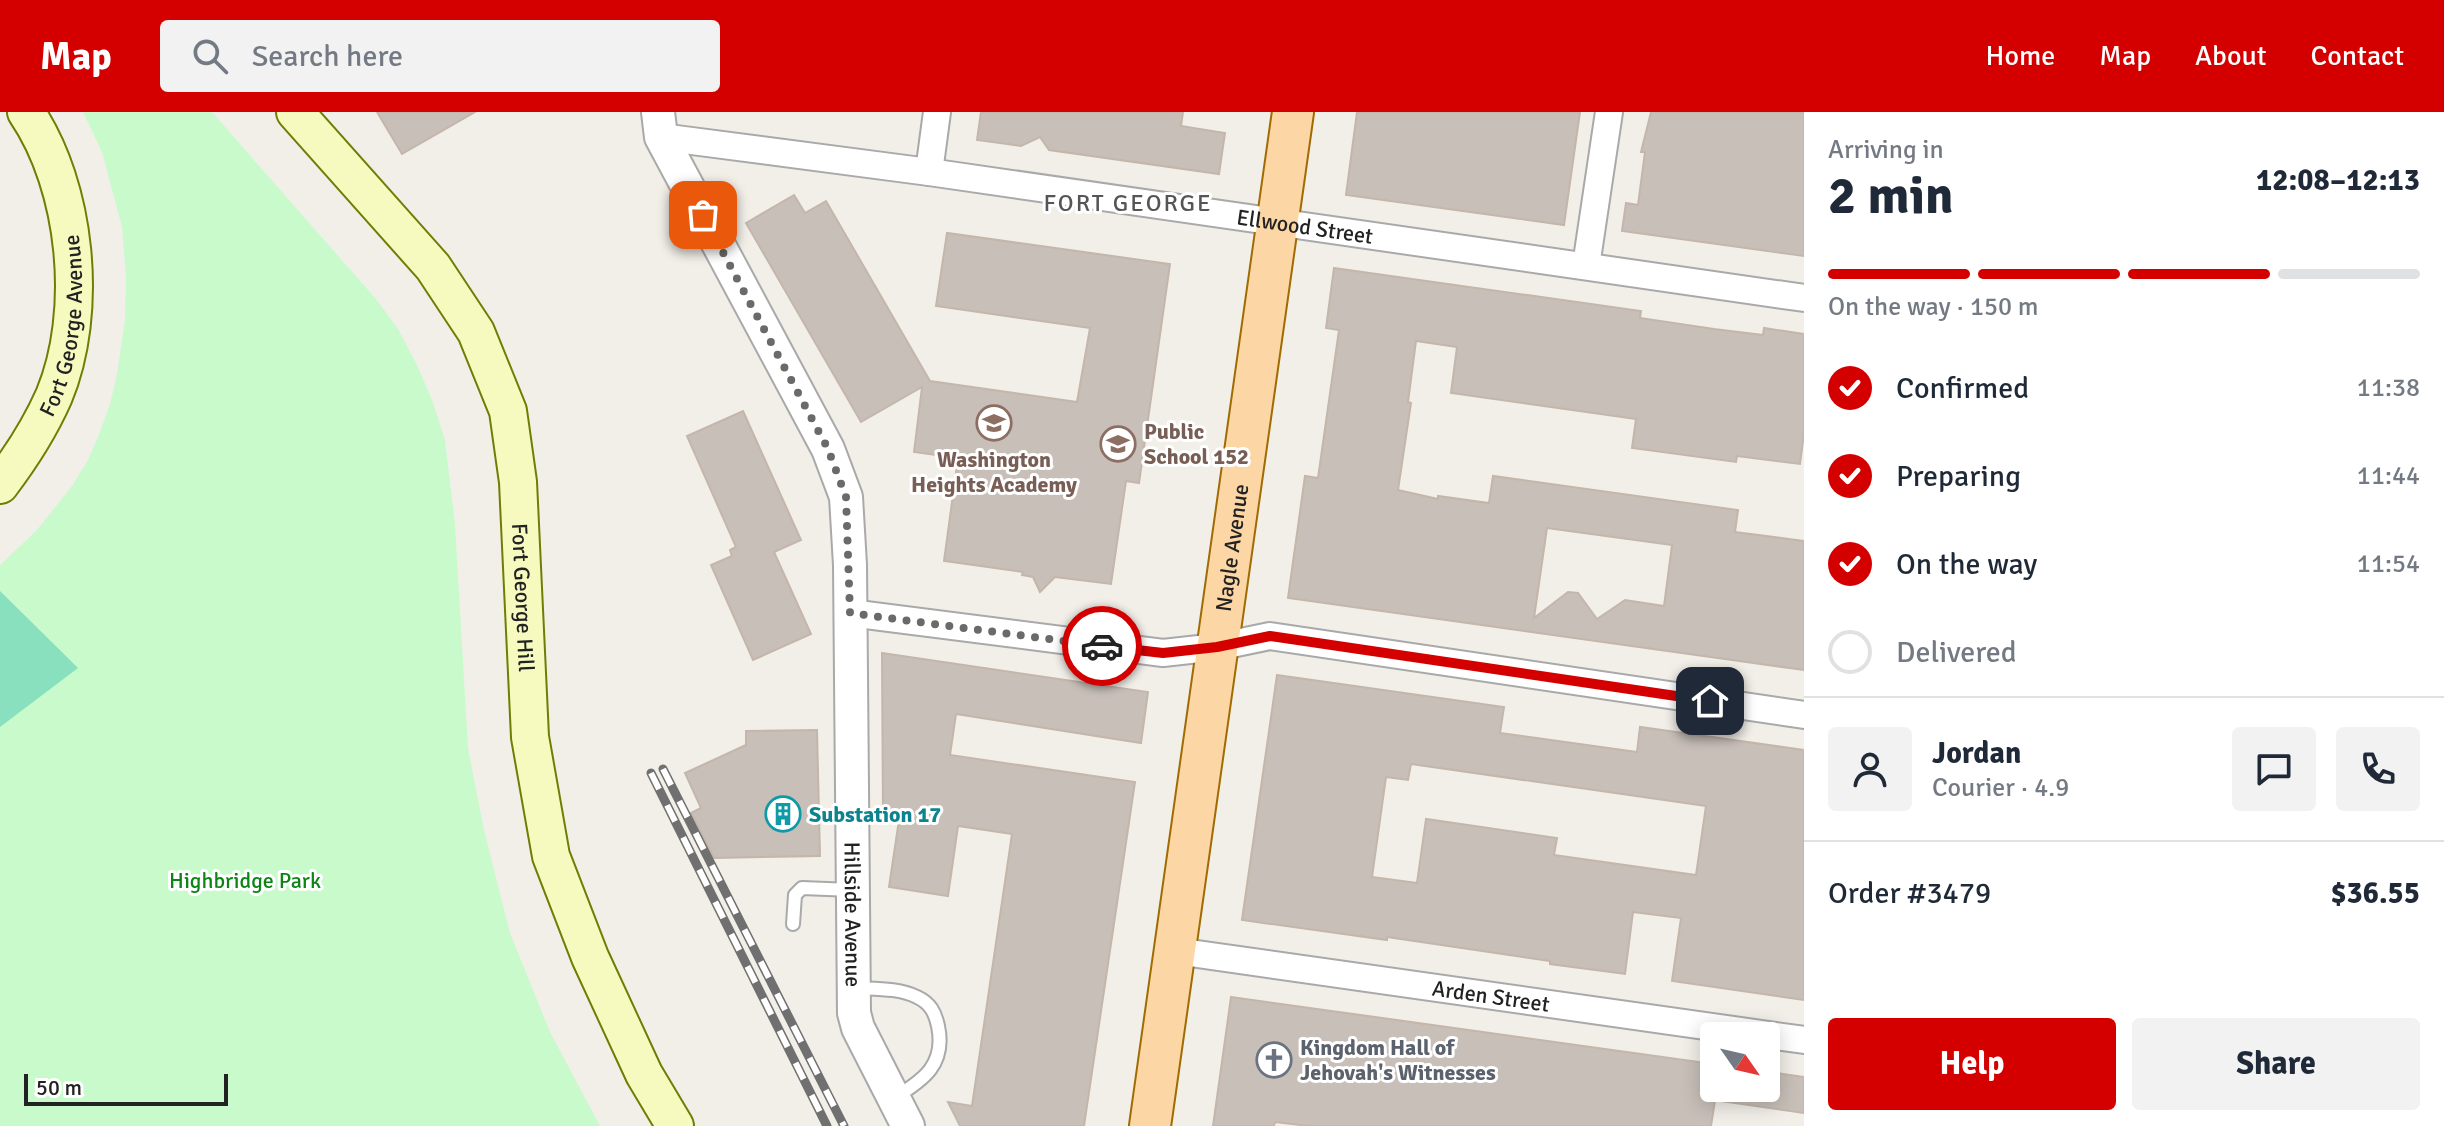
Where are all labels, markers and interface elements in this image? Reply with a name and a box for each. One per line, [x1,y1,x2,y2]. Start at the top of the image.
search box [160,20,720,92]
text: Map [40,33,112,80]
icon: search [188,34,232,78]
text: Search here [252,38,403,75]
text: Home [1986,39,2055,73]
text: Map [2099,39,2151,73]
text: About [2195,39,2267,73]
text: Contact [2311,39,2404,73]
text: Arriving in [1828,134,1944,166]
text: 12:08–12:13 [2256,162,2420,199]
text: 2 min [1828,164,1954,228]
pin [669,181,737,249]
district label: FORT GEORGE [1043,188,1213,218]
icon: bag [681,193,725,237]
street label: Ellwood Street [1235,203,1375,249]
street label: Fort George Avenue [33,233,88,421]
text: On the way · 150 m [1828,291,2038,323]
icon: check [1828,366,1872,410]
text: Confirmed [1896,370,2029,407]
text: 11:38 [2357,372,2420,404]
school or university icon: Washington Heights Academy [975,404,1013,442]
place label: Public School 152 [1144,418,1249,470]
school or university icon: Public School 152 [1099,425,1137,463]
place label: Washington Heights Academy [911,446,1077,498]
icon: check [1828,454,1872,498]
text: Preparing [1896,458,2021,495]
text: 11:44 [2357,460,2420,492]
street label: Nagle Avenue [1209,482,1254,613]
street label: Fort George Hill [506,522,540,672]
icon: check [1828,542,1872,586]
text: On the way [1896,546,2037,583]
text: 11:54 [2357,548,2420,580]
courier [1062,606,1142,686]
icon: car [1080,624,1124,668]
text: Delivered [1896,634,2017,671]
pin [1676,667,1744,735]
icon: home [1688,679,1732,723]
button: person [1828,727,1912,811]
button: chat [2232,727,2316,811]
button: phone [2336,727,2420,811]
text: Jordan [1932,735,2021,772]
text: Courier · 4.9 [1932,772,2069,804]
building icon: Substation 17 [764,795,802,833]
place label: Substation 17 [809,801,941,828]
street label: Hillside Avenue [839,842,867,987]
park label: Highbridge Park [169,867,321,894]
text: Order #3479 [1828,875,1991,912]
text: $36.55 [2330,875,2420,912]
street label: Arden Street [1430,974,1552,1017]
button: Help [1828,1018,2116,1110]
button: Share [2132,1018,2420,1110]
north arrow [1700,1022,1780,1102]
map controls [1700,1022,1780,1102]
place label: Kingdom Hall of Jehovah's Witnesses [1300,1034,1496,1086]
church icon: Kingdom Hall of Jehovah's Witnesses [1255,1041,1293,1079]
scale bar [24,1070,228,1106]
text: 50 m [36,1074,82,1101]

